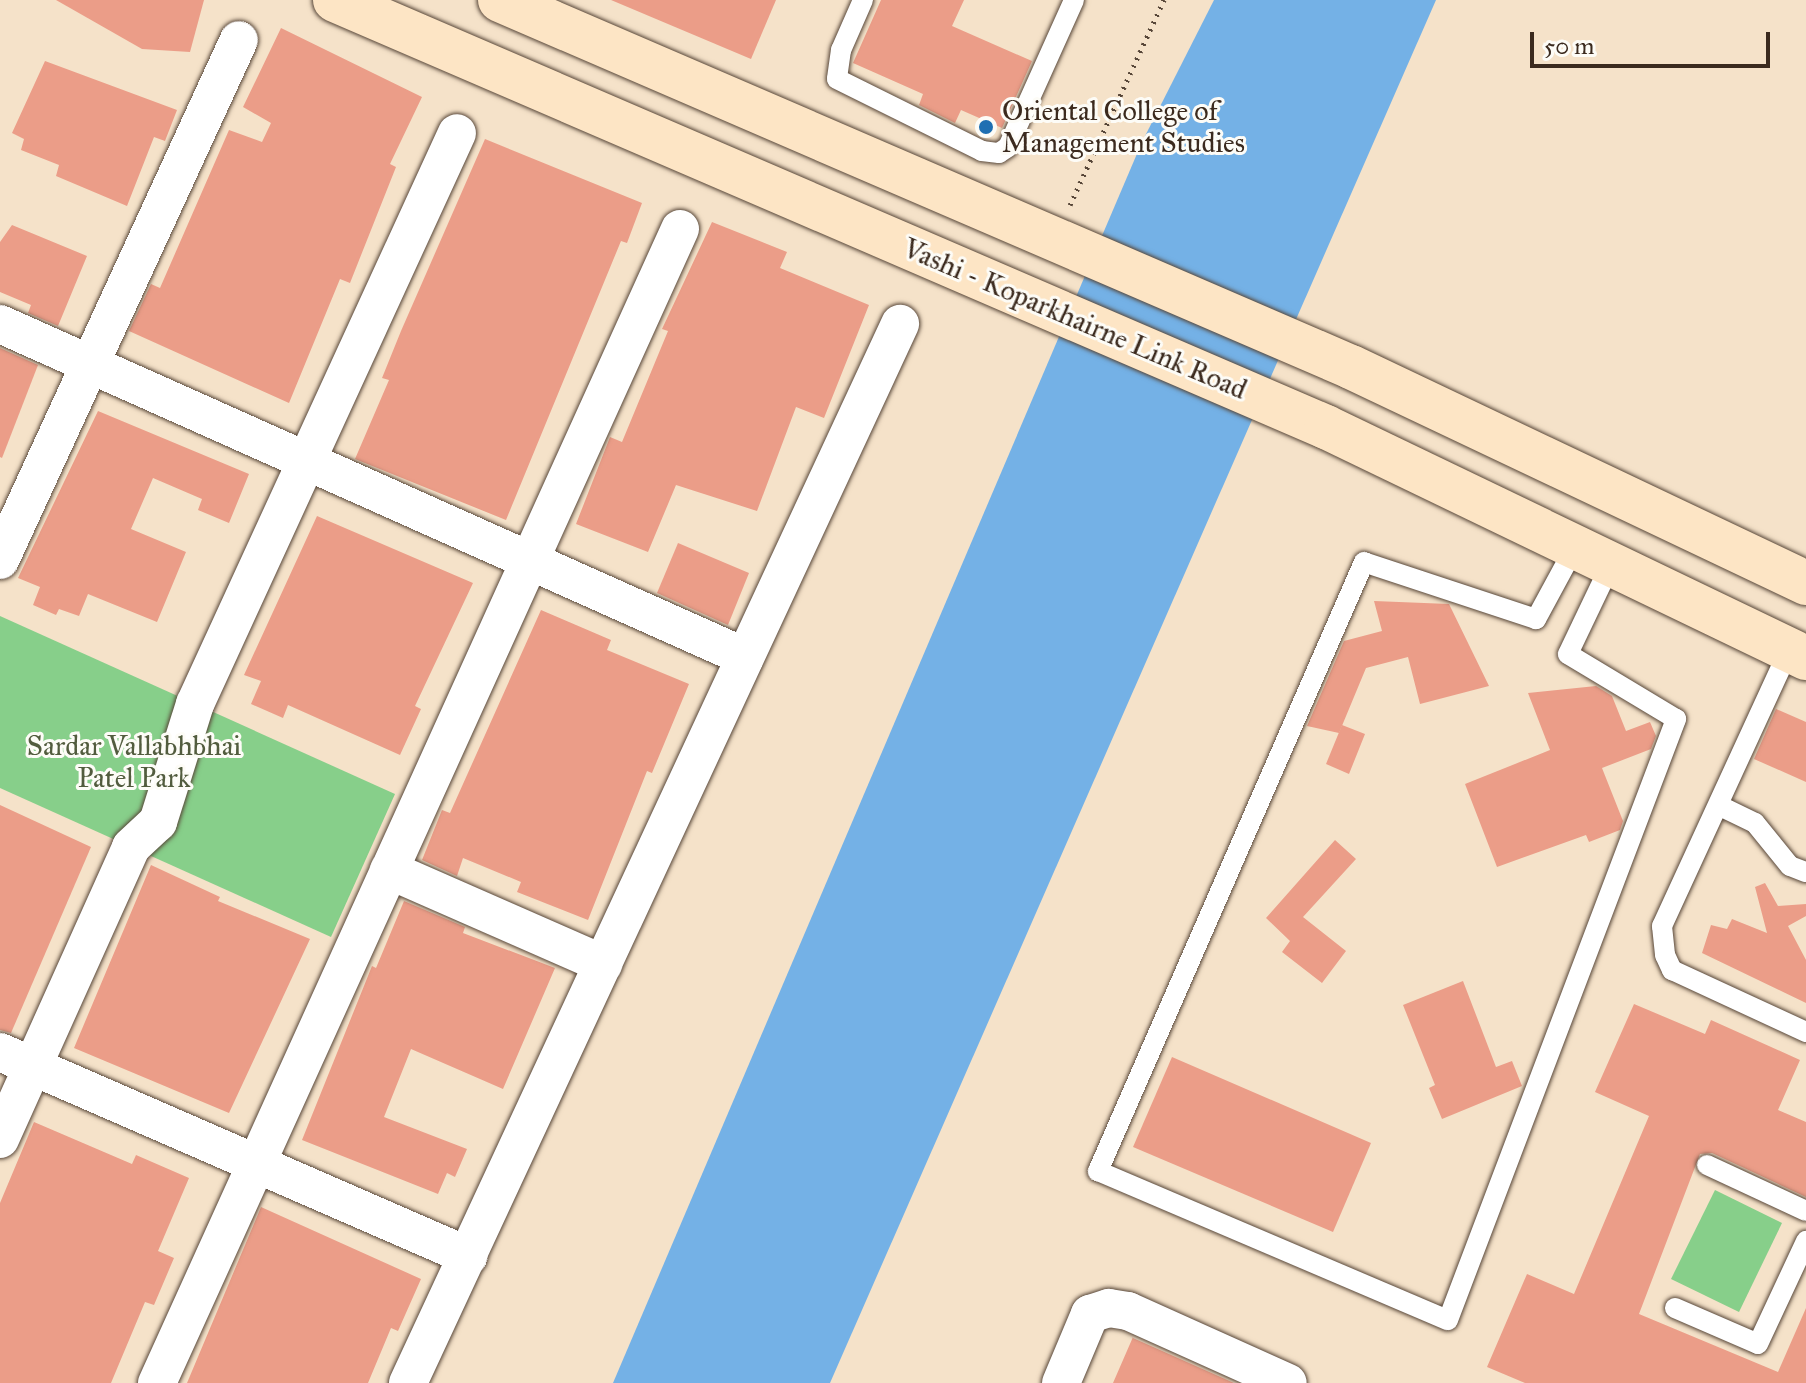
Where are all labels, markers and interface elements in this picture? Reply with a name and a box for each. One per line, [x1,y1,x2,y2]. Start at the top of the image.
scale bar [1534,16,1774,66]
text: 50 m [1544,31,1594,61]
place label: Oriental College of Management Studies [1002,94,1245,160]
marker: Oriental College of Management Studies [977,118,995,136]
street label: Vashi - Koparkhairne Link Road [898,231,1252,407]
park label: Sardar Vallabhbhai Patel Park [27,729,241,795]

